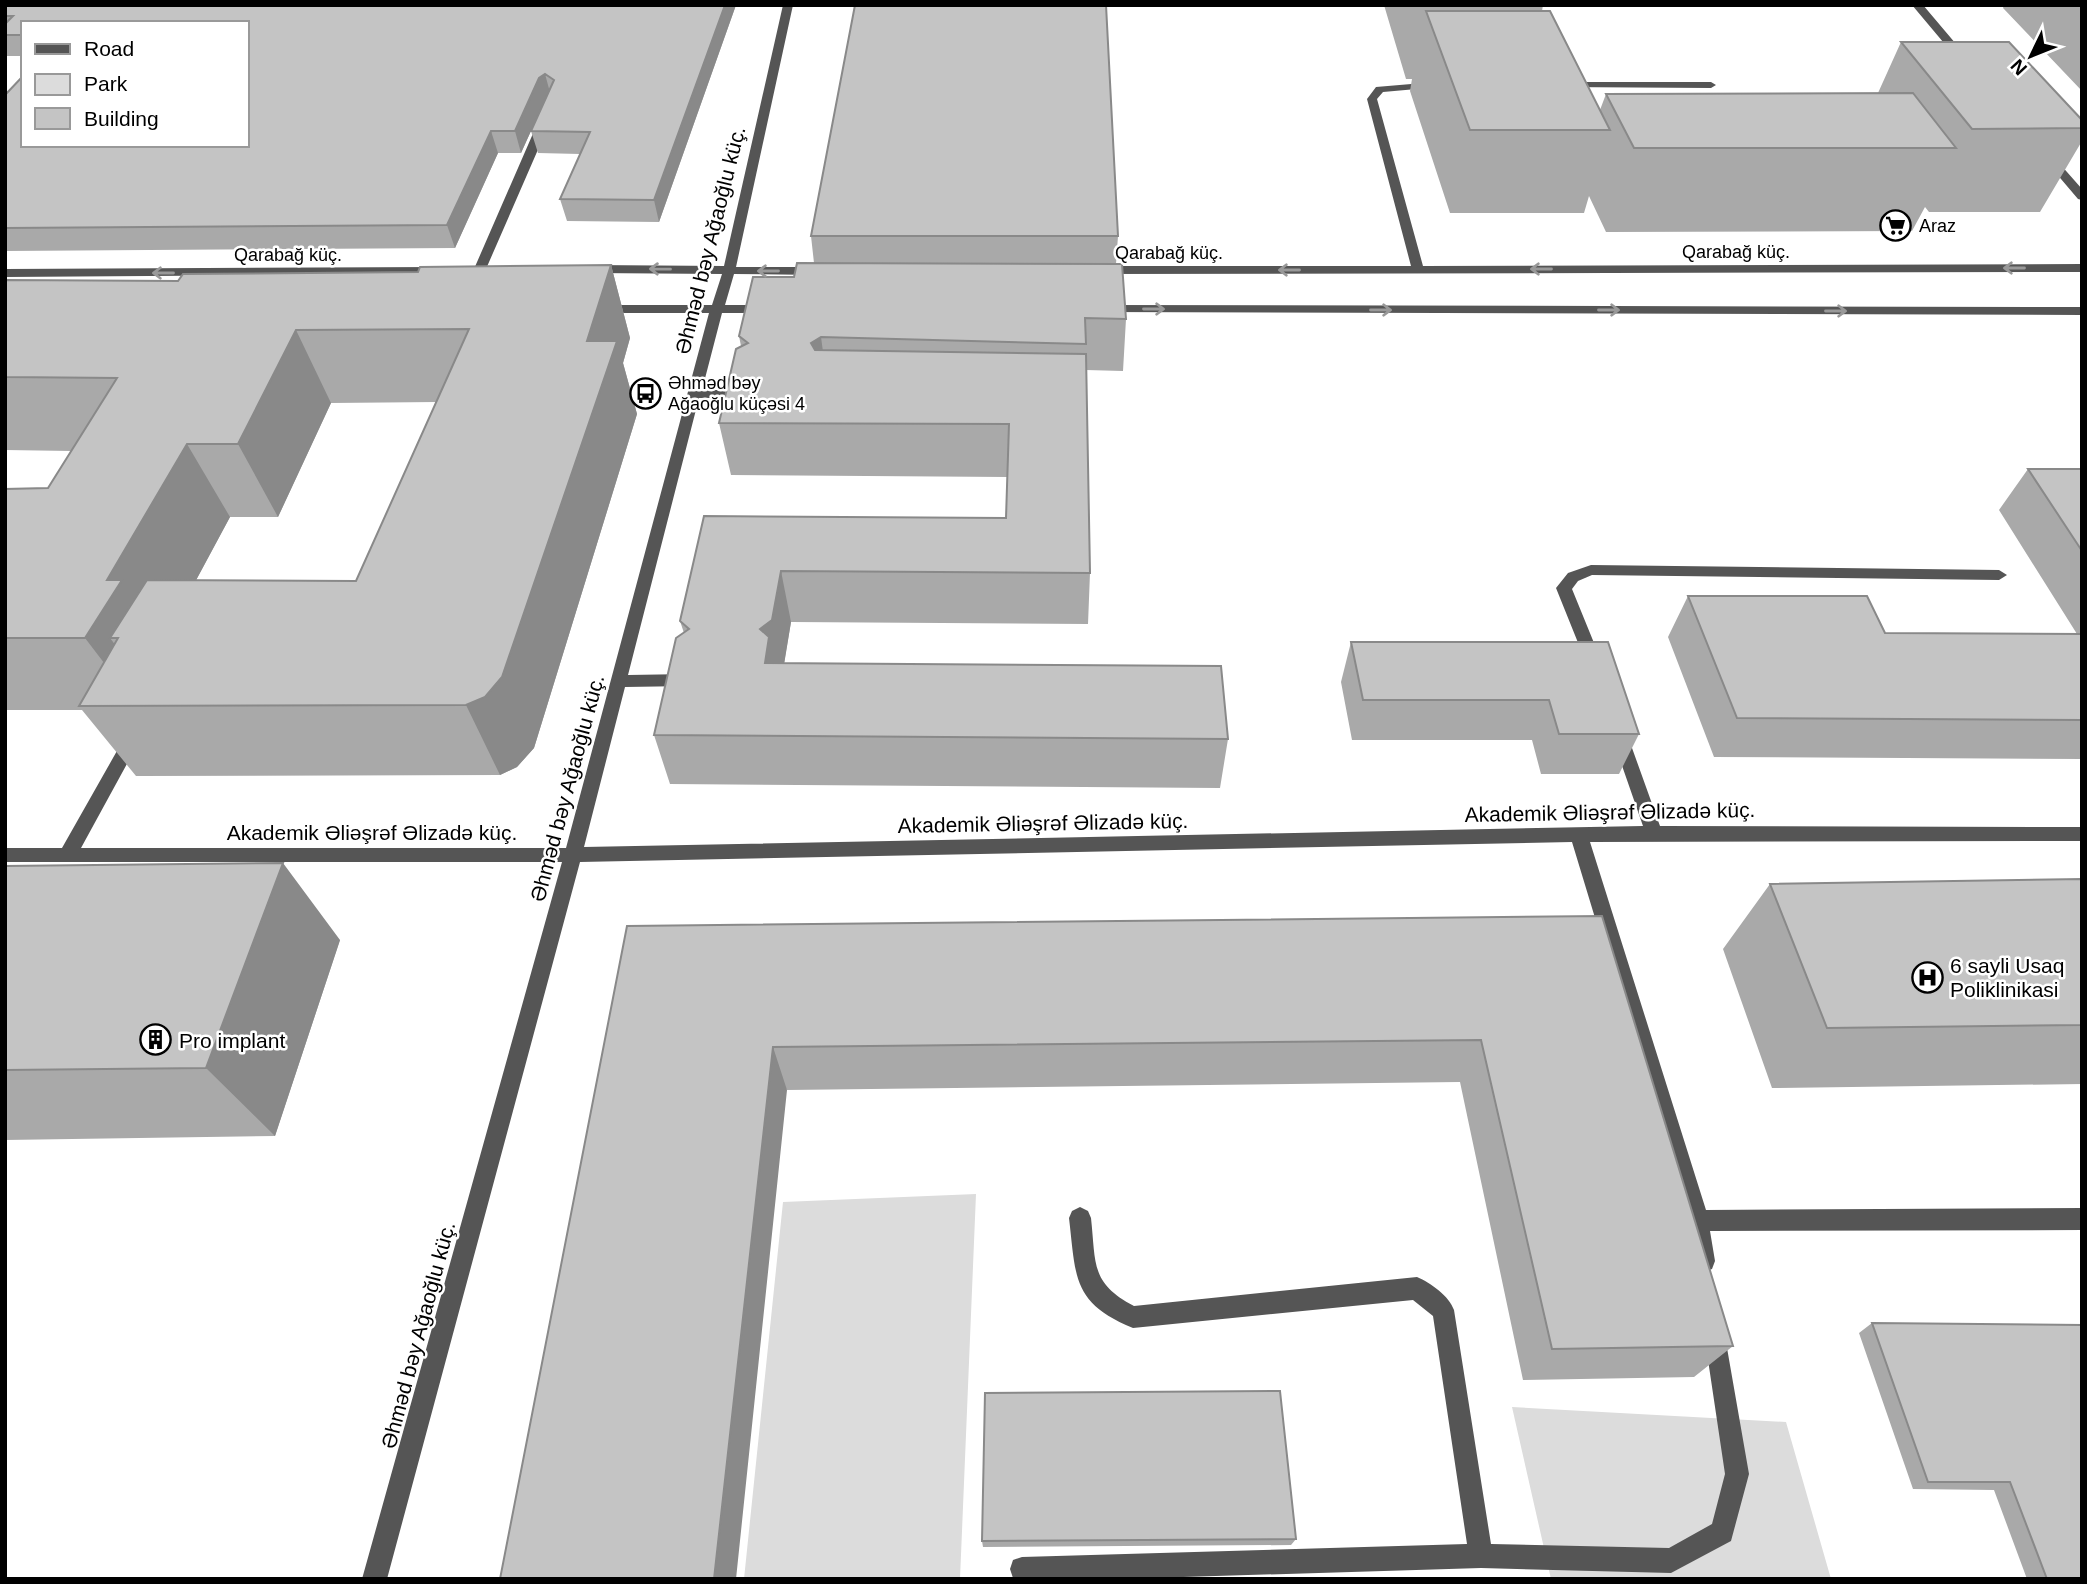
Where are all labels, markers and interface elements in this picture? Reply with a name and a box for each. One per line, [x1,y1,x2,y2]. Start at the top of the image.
legend [21,21,248,147]
north arrow [1996,21,2066,91]
text: Road [84,37,134,60]
text: N [2007,55,2031,79]
text: Park [84,72,128,95]
text: Building [84,107,159,130]
street label: Əhməd bəy Ağaoğlu küç. [671,124,749,356]
supermarket icon: Araz [1879,209,1913,243]
place label: Araz [1919,216,1956,236]
street label: Qarabağ küç. [1682,242,1790,262]
street label: Qarabağ küç. [1115,243,1223,263]
street label: Qarabağ küç. [234,245,342,265]
one-way arrow [649,262,672,276]
one-way arrow [1530,262,1553,276]
one-way arrow [2002,262,2025,275]
one-way arrow [1278,263,1301,277]
one-way arrow [756,264,779,278]
one-way arrow [152,266,175,280]
one-way arrow [1142,303,1165,316]
one-way arrow [1369,303,1392,317]
one-way arrow [1597,303,1620,317]
one-way arrow [1824,304,1847,318]
place label: Əhməd bəy Ağaoğlu küçəsi 4 [668,373,805,414]
bus stop icon: Əhməd bəy Ağaoğlu küçəsi 4 [628,376,662,410]
street label: Əhməd bəy Ağaoğlu küç. [526,672,608,904]
street label: Akademik Əliəşrəf Əlizadə küç. [1464,798,1756,826]
street label: Akademik Əliəşrəf Əlizadə küç. [897,809,1189,837]
street label: Akademik Əliəşrəf Əlizadə küç. [227,821,517,844]
place label: 6 sayli Usaq Poliklinikasi [1950,954,2064,1001]
hospital icon: 6 sayli Usaq Poliklinikasi [1910,960,1944,994]
building icon: Pro implant [139,1023,173,1057]
place label: Pro implant [179,1029,285,1052]
street label: Əhməd bəy Ağaoğlu küç. [377,1219,459,1451]

